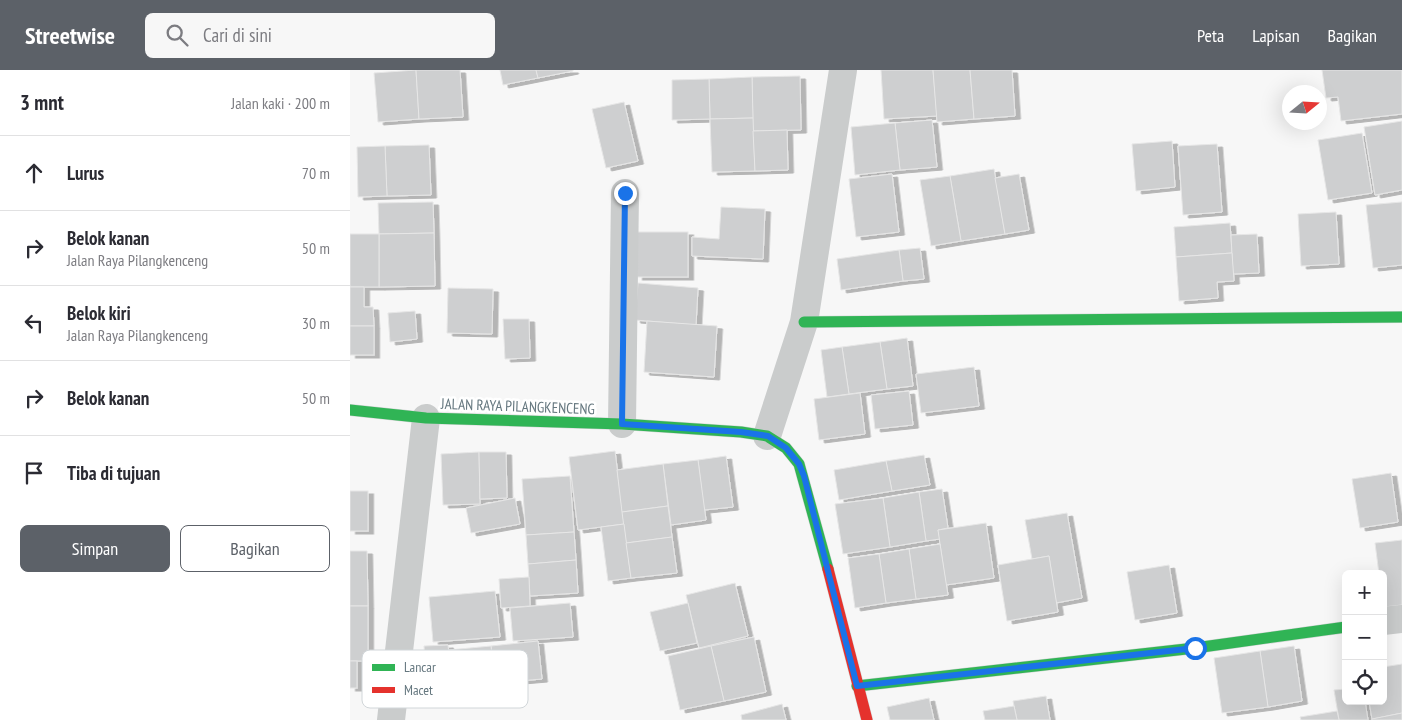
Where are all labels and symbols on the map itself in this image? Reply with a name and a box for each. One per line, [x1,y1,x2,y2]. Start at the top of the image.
north arrow [1282,85,1327,130]
route end [614,182,637,205]
street label: JALAN RAYA PILANGKENCENG [440,394,595,418]
route start [1184,637,1207,660]
legend [362,650,528,708]
text: Lancar [404,658,436,676]
text: Macet [404,681,433,699]

